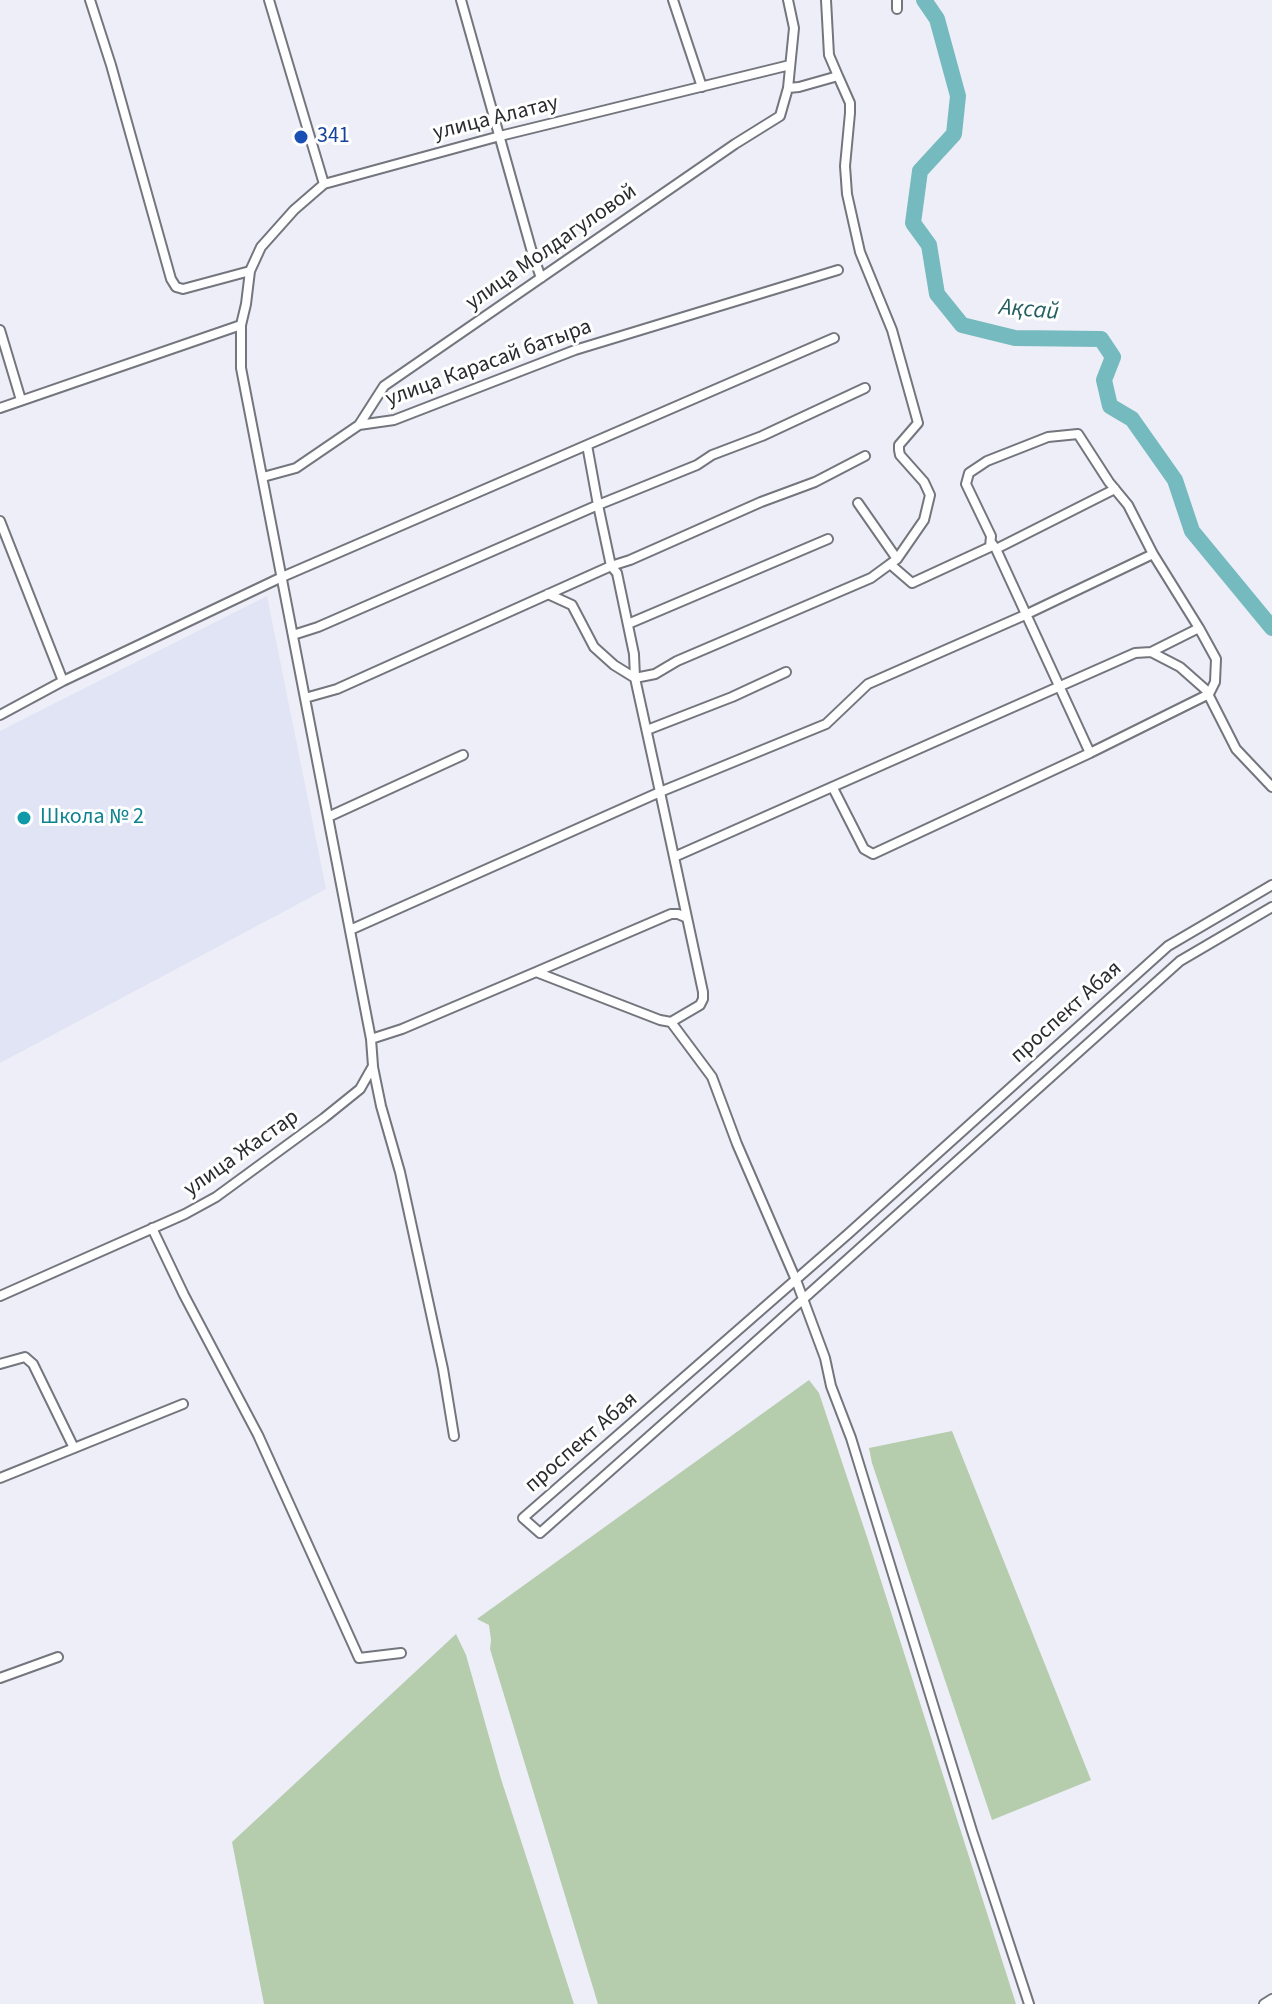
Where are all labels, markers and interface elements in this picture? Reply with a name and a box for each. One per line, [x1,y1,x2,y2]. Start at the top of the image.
street label: улица Алатау [431,91,561,147]
place label: 341 [317,124,350,150]
marker: 341 [292,128,310,146]
street label: улица Молдагуловой [461,179,643,317]
water label: Ақсай [998,294,1060,328]
street label: улица Карасай батыра [382,314,596,414]
place label: Школа № 2 [40,805,144,831]
marker: Школа № 2 [15,809,33,827]
street label: проспект Абая [1006,956,1128,1070]
street label: улица Жастар [179,1105,305,1203]
street label: проспект Абая [520,1387,644,1499]

